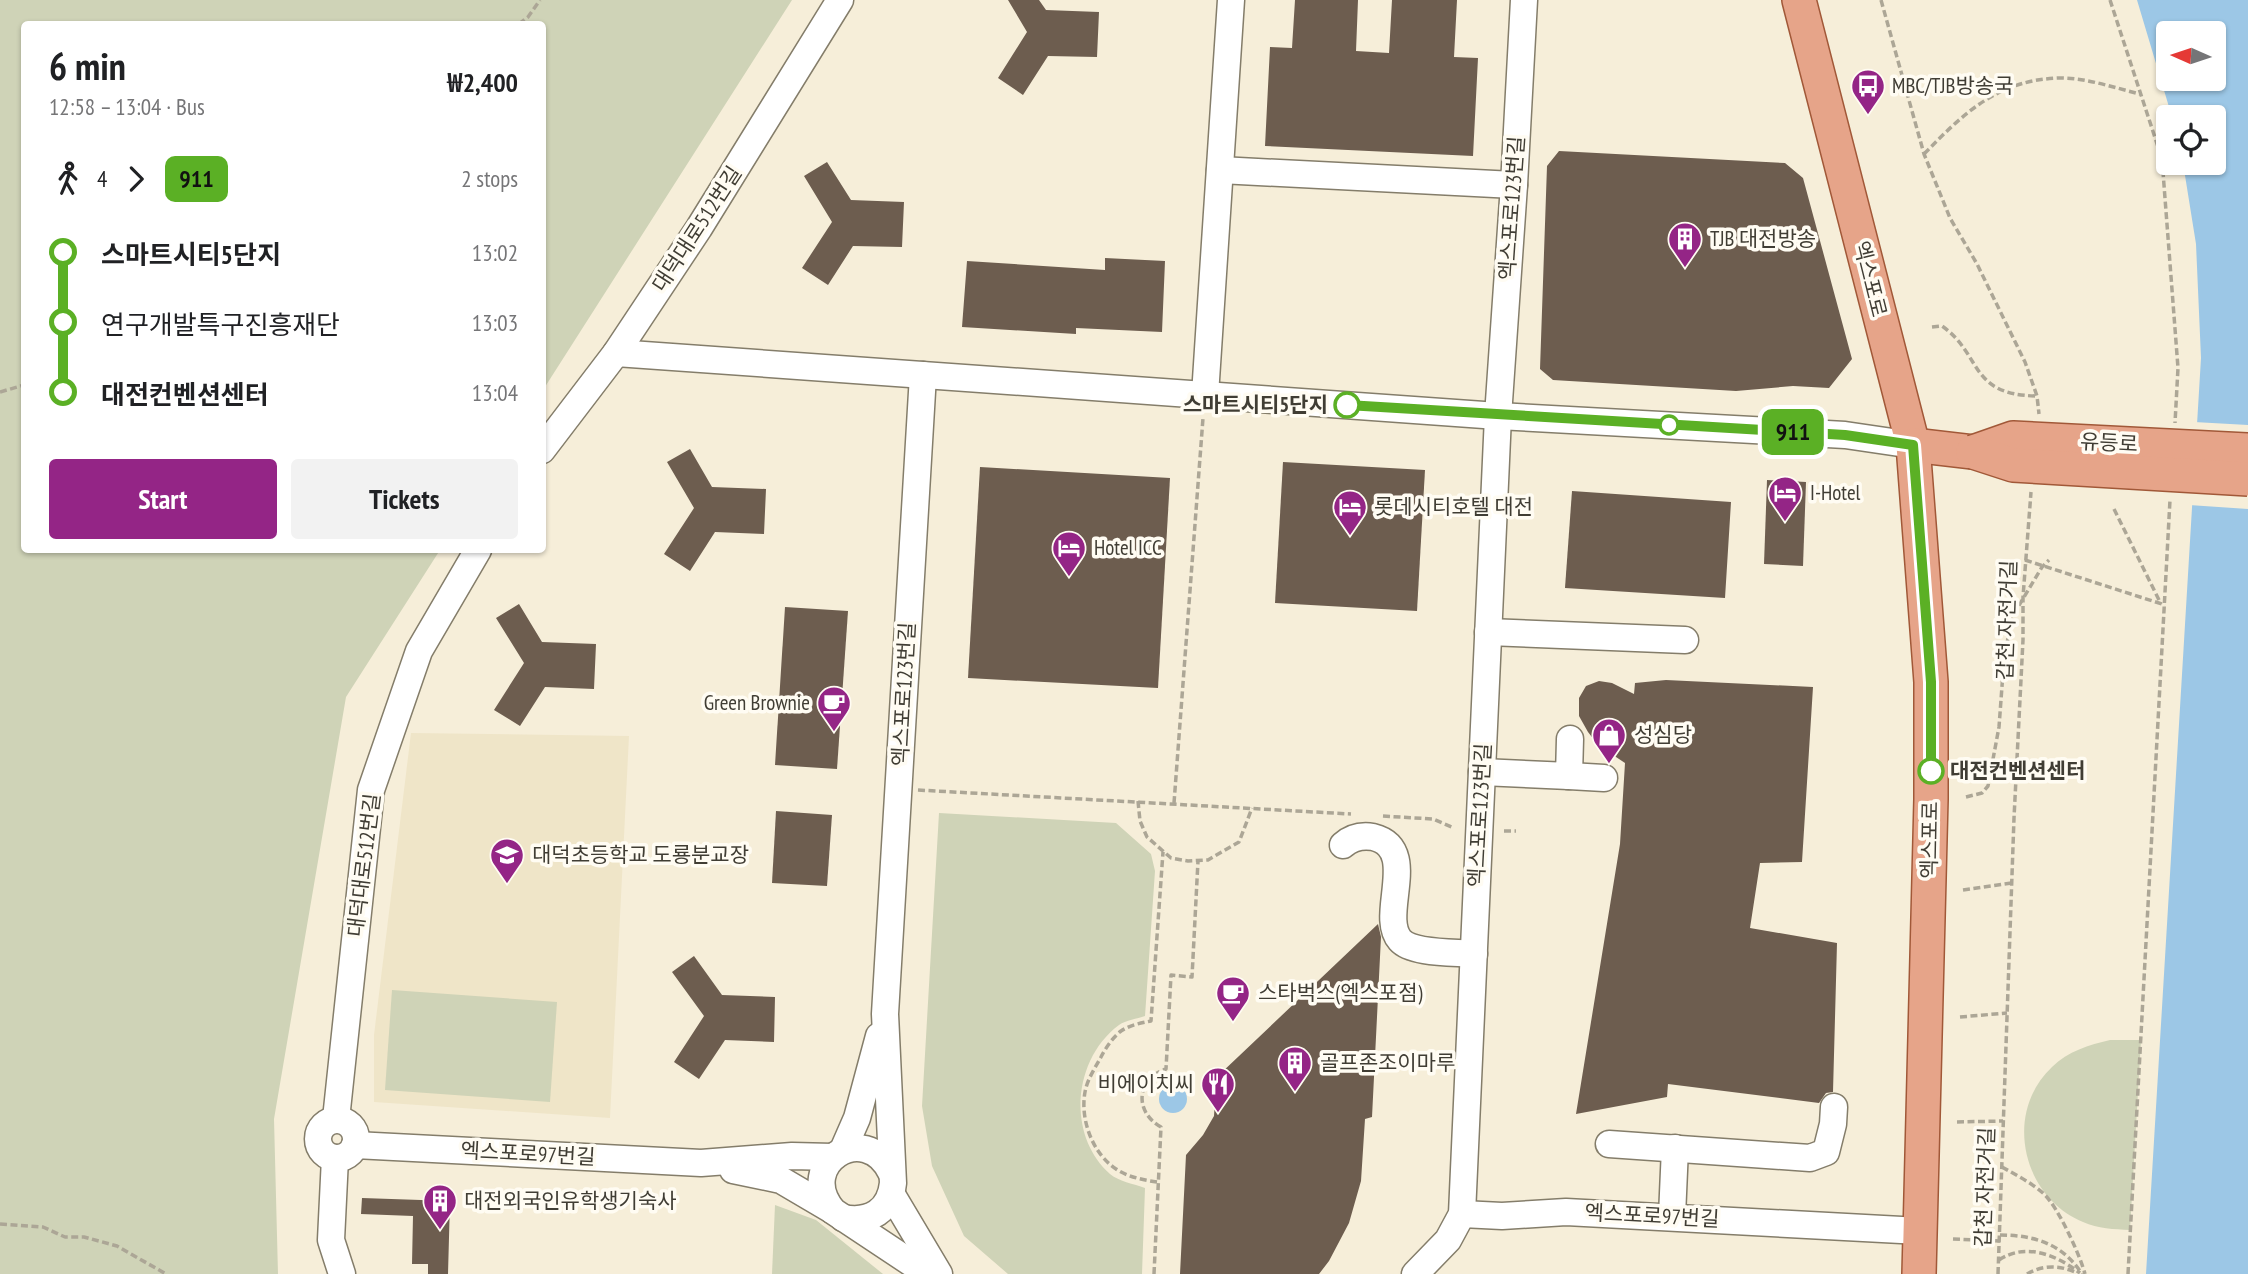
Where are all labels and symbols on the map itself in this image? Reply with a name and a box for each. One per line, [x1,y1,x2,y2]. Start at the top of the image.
north arrow [2156,21,2226,91]
bus stop icon: MBC/TJB방송국 [1849,67,1887,116]
place label: MBC/TJB방송국 [1892,72,2013,99]
street label: 엑스포로123번길 [1493,135,1530,281]
street label: 대덕대로512번길 [646,161,747,297]
building icon: TJB 대전방송 [1666,220,1704,269]
place label: TJB 대전방송 [1710,225,1816,252]
street label: 엑스포로 [1848,238,1893,320]
place label: 스마트시티5단지 [1183,391,1328,418]
marker: 스마트시티5단지 [1334,392,1360,418]
line badge: 911 [1753,409,1833,455]
unlabelled marker [1659,415,1679,435]
street label: 유등로 [2079,428,2139,457]
hotel icon: I-Hotel [1766,474,1804,523]
place label: I-Hotel [1810,479,1861,506]
hotel icon: 롯데시티호텔 대전 [1331,488,1369,537]
place label: 롯데시티호텔 대전 [1374,493,1533,520]
hotel icon: Hotel ICC [1050,529,1088,578]
place label: Hotel ICC [1094,534,1162,561]
street label: 갑천 자전거길 [1991,559,2022,681]
street label: 엑스포로123번길 [886,621,921,767]
cafe icon: Green Brownie [815,684,853,733]
place label: Green Brownie [704,689,810,716]
shop icon: 성심당 [1590,716,1628,765]
place label: 성심당 [1634,721,1692,748]
street label: 엑스포로123번길 [1462,742,1497,888]
place label: 대전컨벤션센터 [1950,757,2085,784]
marker: 대전컨벤션센터 [1918,758,1944,784]
street label: 대덕대로512번길 [341,792,386,938]
street label: 엑스포로 [1915,801,1944,879]
school or university icon: 대덕초등학교 도룡분교장 [488,836,526,885]
place label: 대덕초등학교 도룡분교장 [532,841,749,868]
cafe icon: 스타벅스(엑스포점) [1214,974,1252,1023]
place label: 스타벅스(엑스포점) [1258,979,1422,1006]
building icon: 골프존조이마루 [1276,1044,1314,1093]
place label: 골프존조이마루 [1320,1049,1455,1076]
restaurant icon: 비에이치씨 [1199,1065,1237,1114]
place label: 비에이치씨 [1097,1070,1194,1097]
street label: 갑천 자전거길 [1969,1126,2000,1248]
street label: 엑스포로97번길 [460,1136,596,1171]
building icon: 대전외국인유학생기숙사 [421,1182,459,1231]
place label: 대전외국인유학생기숙사 [464,1187,677,1214]
street label: 엑스포로97번길 [1584,1198,1720,1233]

